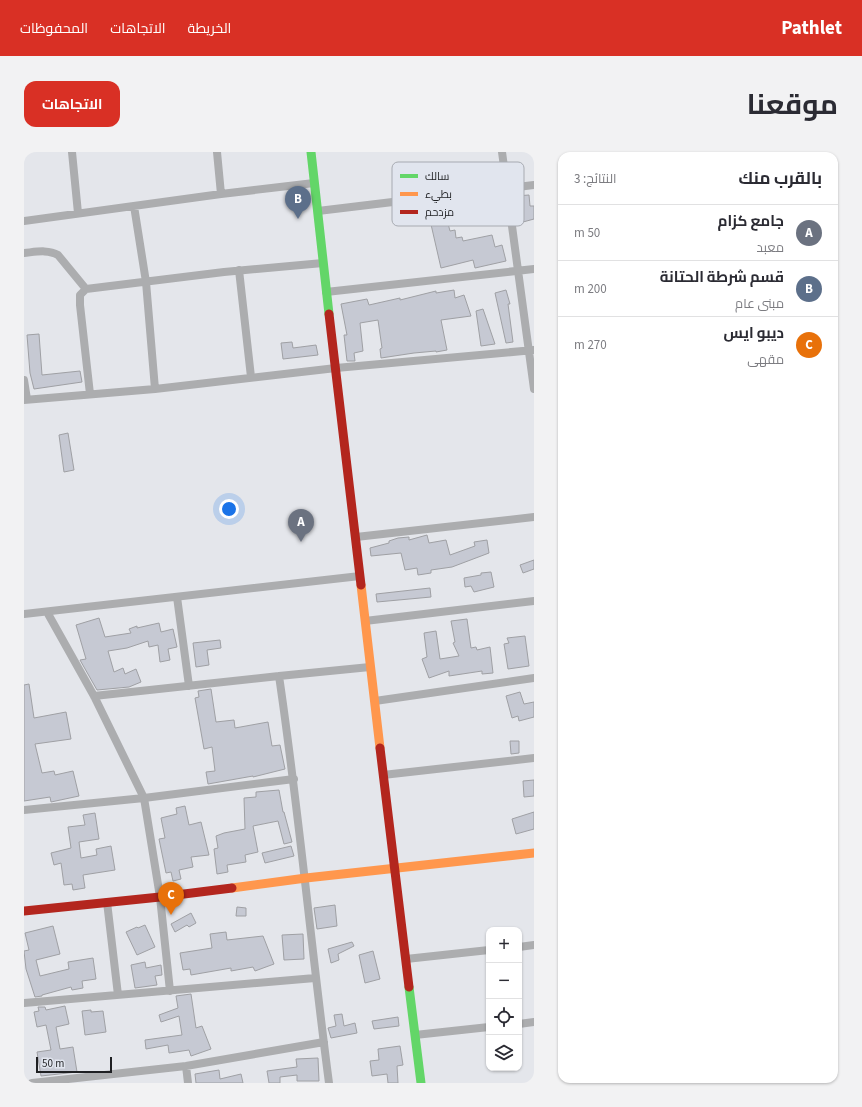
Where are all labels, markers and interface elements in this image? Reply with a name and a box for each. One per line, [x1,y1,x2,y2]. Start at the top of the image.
text: Pathlet [781,15,842,42]
text: المحفوظات [20,19,88,39]
text: الاتجاهات [110,19,166,39]
text: الخريطة [188,19,231,39]
button: الاتجاهات [24,81,120,127]
text: موقعنا [747,85,838,125]
legend [392,162,524,226]
text: بالقرب منك [738,167,822,191]
text: سالك [425,169,449,184]
text: النتائج: 3 [574,170,617,188]
pin: B [285,186,311,219]
text: بطيء [425,187,452,203]
text: مزدحم [425,205,454,220]
text: جامع كزام [717,211,784,232]
text: 50 m [574,224,600,242]
text: A [805,224,813,242]
text: معبد [757,239,784,257]
text: قسم شرطة الحتانة [660,267,784,288]
text: 200 m [574,280,607,298]
text: B [805,280,813,298]
text: مبنى عام [735,295,784,313]
text: ديبو ايس [724,323,784,344]
text: 270 m [574,336,607,354]
text: C [805,336,813,354]
text: مقهى [747,351,784,369]
your location [219,499,239,519]
pin: A [288,509,314,542]
pin: C [158,882,184,915]
map controls [486,927,522,1071]
button: + [486,927,522,963]
button: − [486,963,522,999]
button: locate [486,999,522,1035]
button: layers [486,1035,522,1071]
scale bar [36,1055,112,1074]
text: 50 m [42,1056,64,1071]

